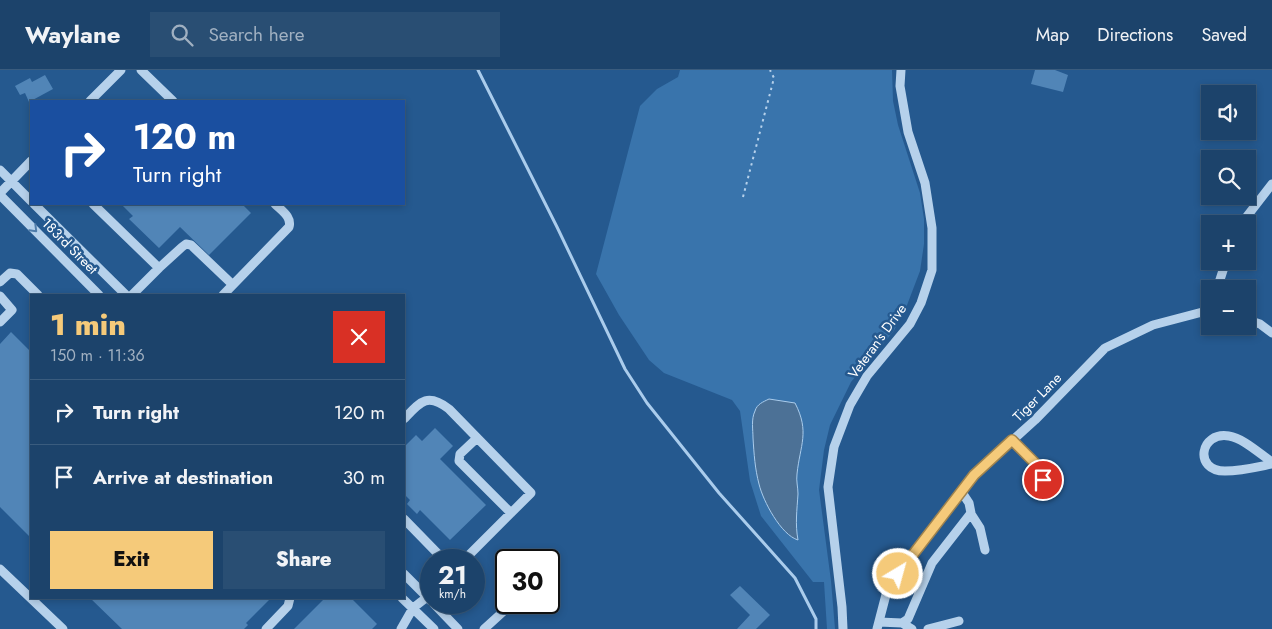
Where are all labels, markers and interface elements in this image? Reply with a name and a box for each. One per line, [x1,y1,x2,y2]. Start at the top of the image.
search box [150,12,500,57]
text: Waylane [25,17,120,52]
icon: search [168,21,196,49]
text: Search here [208,21,305,48]
text: Map [1036,22,1069,48]
text: Directions [1097,22,1173,48]
text: Saved [1201,22,1247,48]
map controls [1201,85,1256,335]
button: sound [1201,85,1256,140]
text: 120 m [133,112,236,162]
icon: right [50,120,115,185]
button: search [1201,150,1256,205]
text: Turn right [133,158,221,190]
street label: 183rd Street [37,213,103,279]
button: + [1201,215,1256,270]
one-way arrow [28,224,37,233]
button: − [1201,280,1256,335]
street label: Veteran's Drive [843,300,911,382]
text: 1 min [50,303,126,346]
button: close [333,311,385,363]
text: 150 m · 11:36 [50,344,145,367]
street label: Tiger Lane [1008,368,1066,426]
icon: right [50,398,78,426]
text: Turn right [93,399,179,426]
text: 120 m [334,399,385,426]
pin [1022,459,1064,501]
icon: arrive [50,463,78,491]
text: Arrive at destination [93,464,273,491]
text: 30 m [343,464,385,491]
icon: arrive [1029,466,1057,494]
button: Exit [50,531,213,589]
button: Share [223,531,385,589]
position arrow [871,547,923,599]
speed limit sign: 30 [495,549,560,614]
text: 21 [438,557,467,593]
text: km/h [439,585,466,603]

